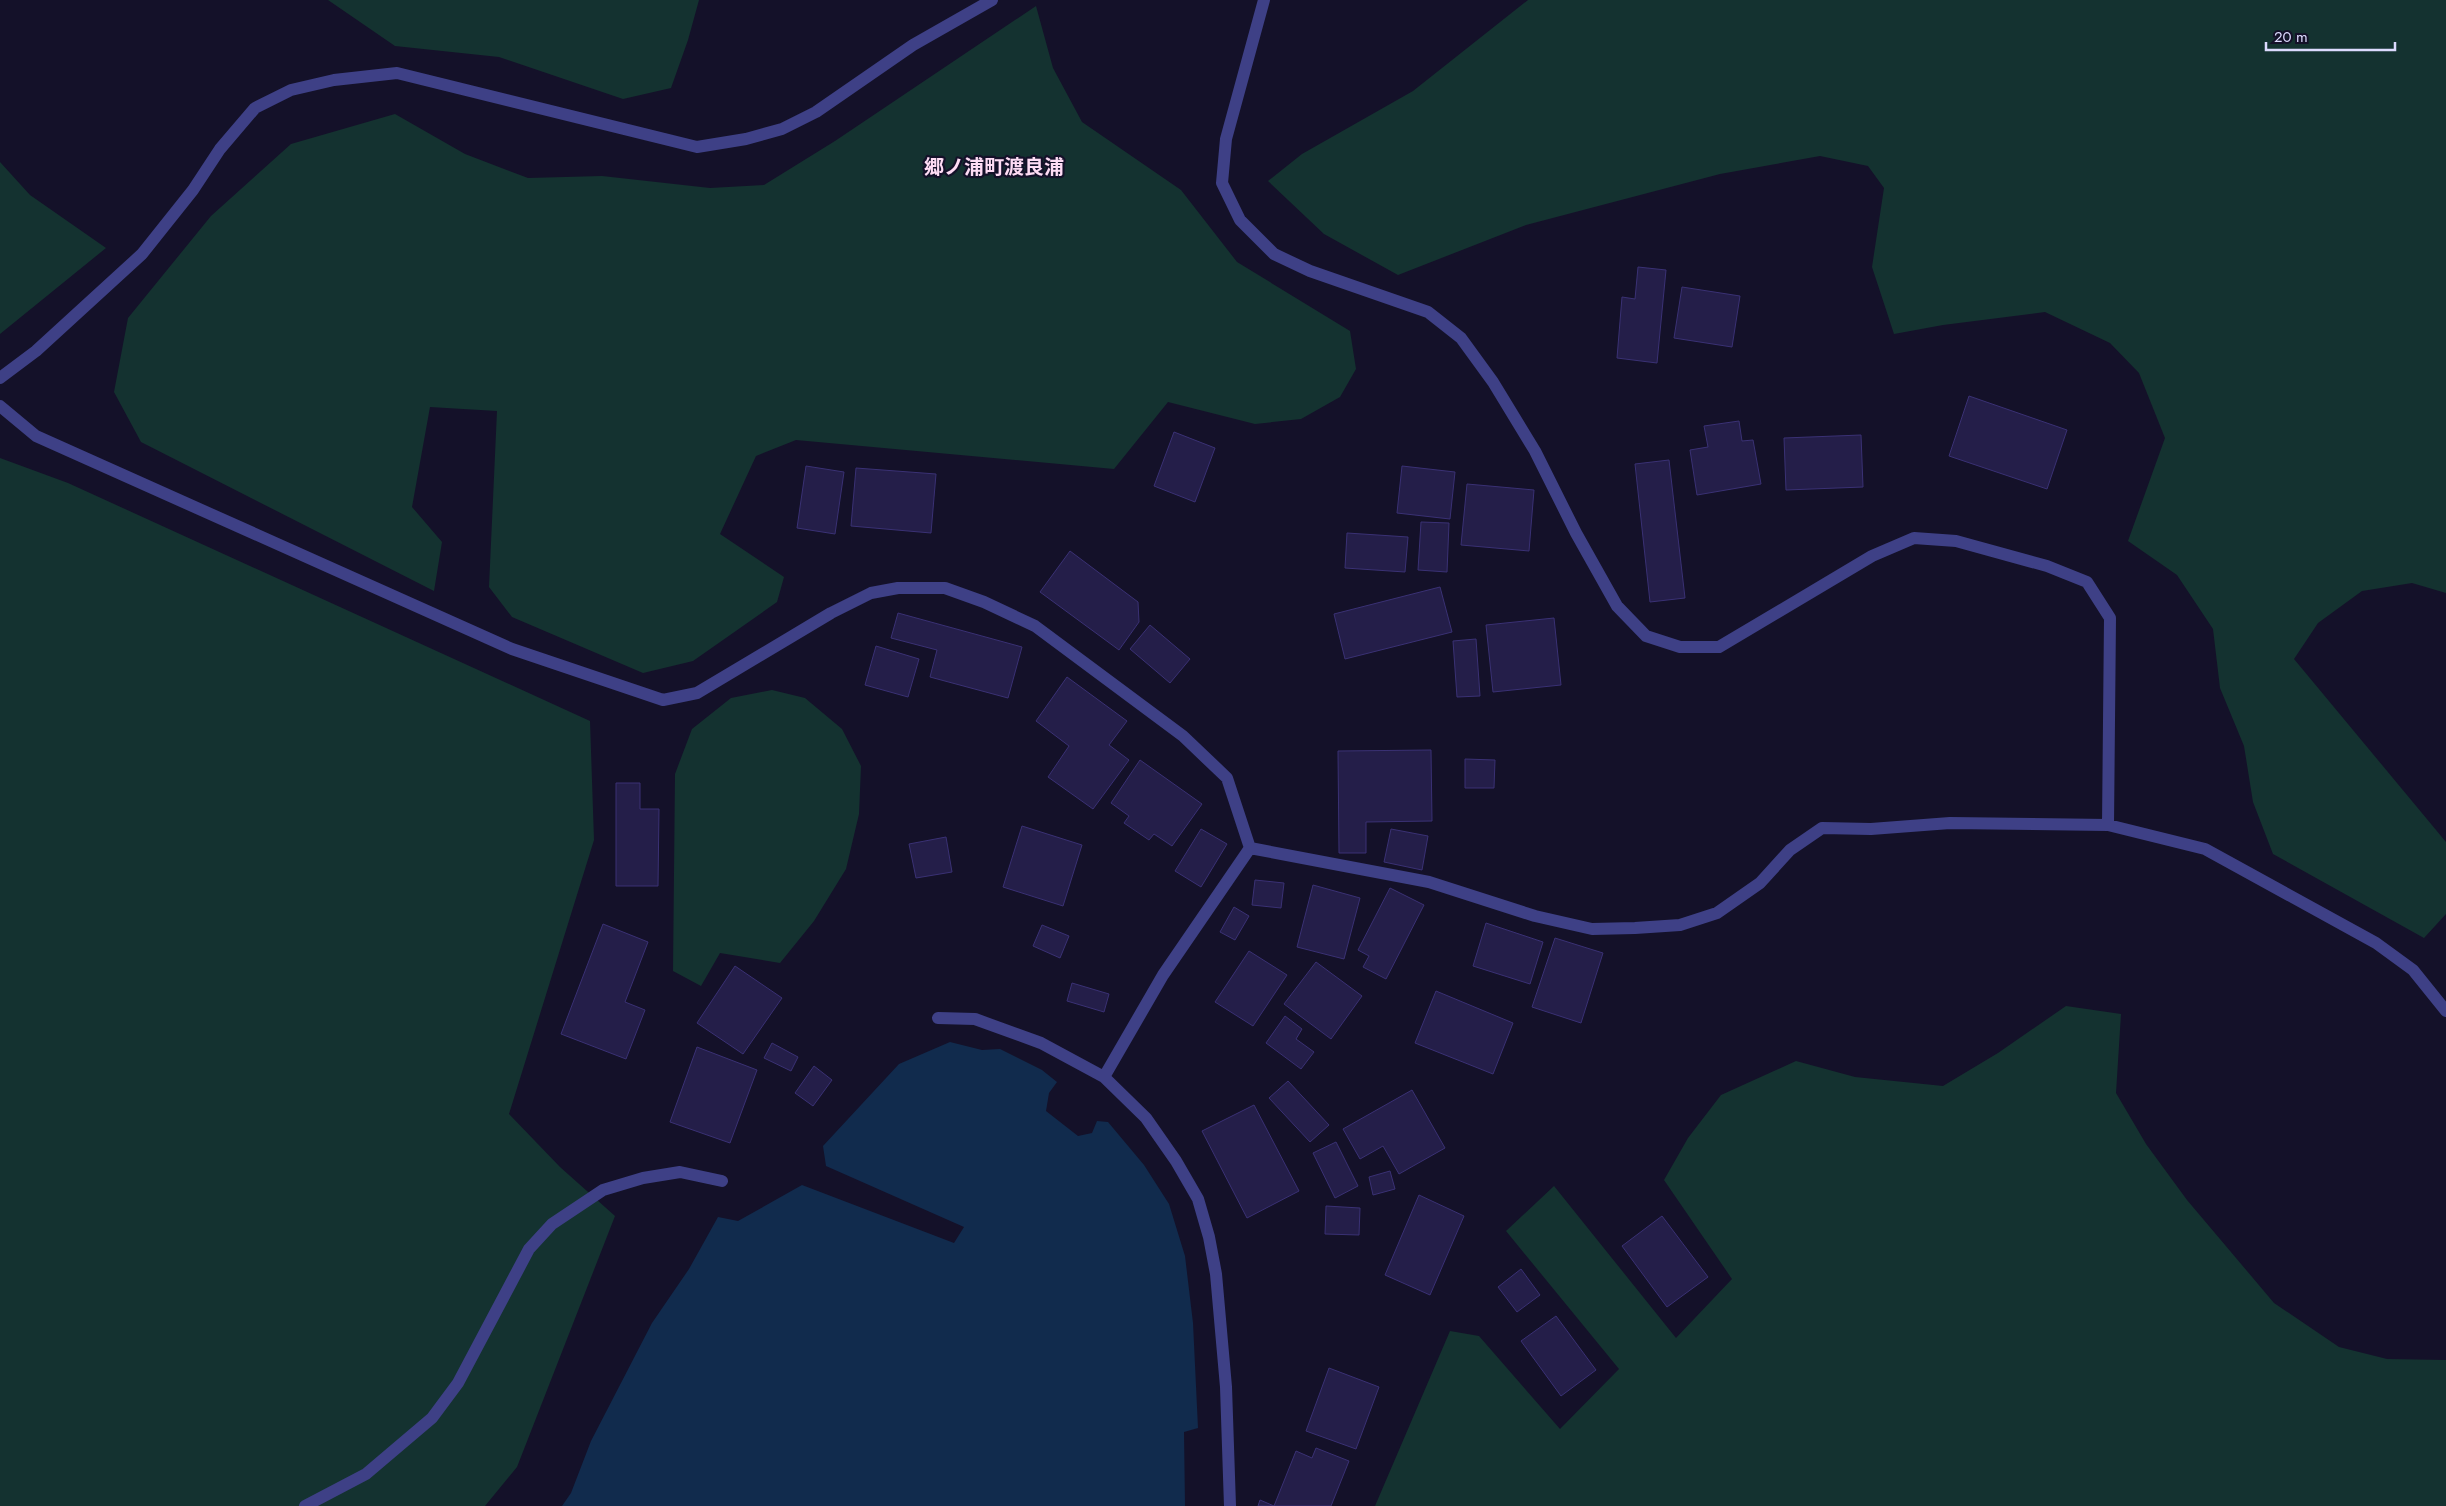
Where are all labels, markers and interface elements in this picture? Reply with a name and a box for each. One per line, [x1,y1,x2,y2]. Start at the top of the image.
scale bar [2266,20,2395,52]
text: 20 m [2274,26,2308,48]
district label: 郷ノ浦町渡良浦 [924,153,1064,182]

